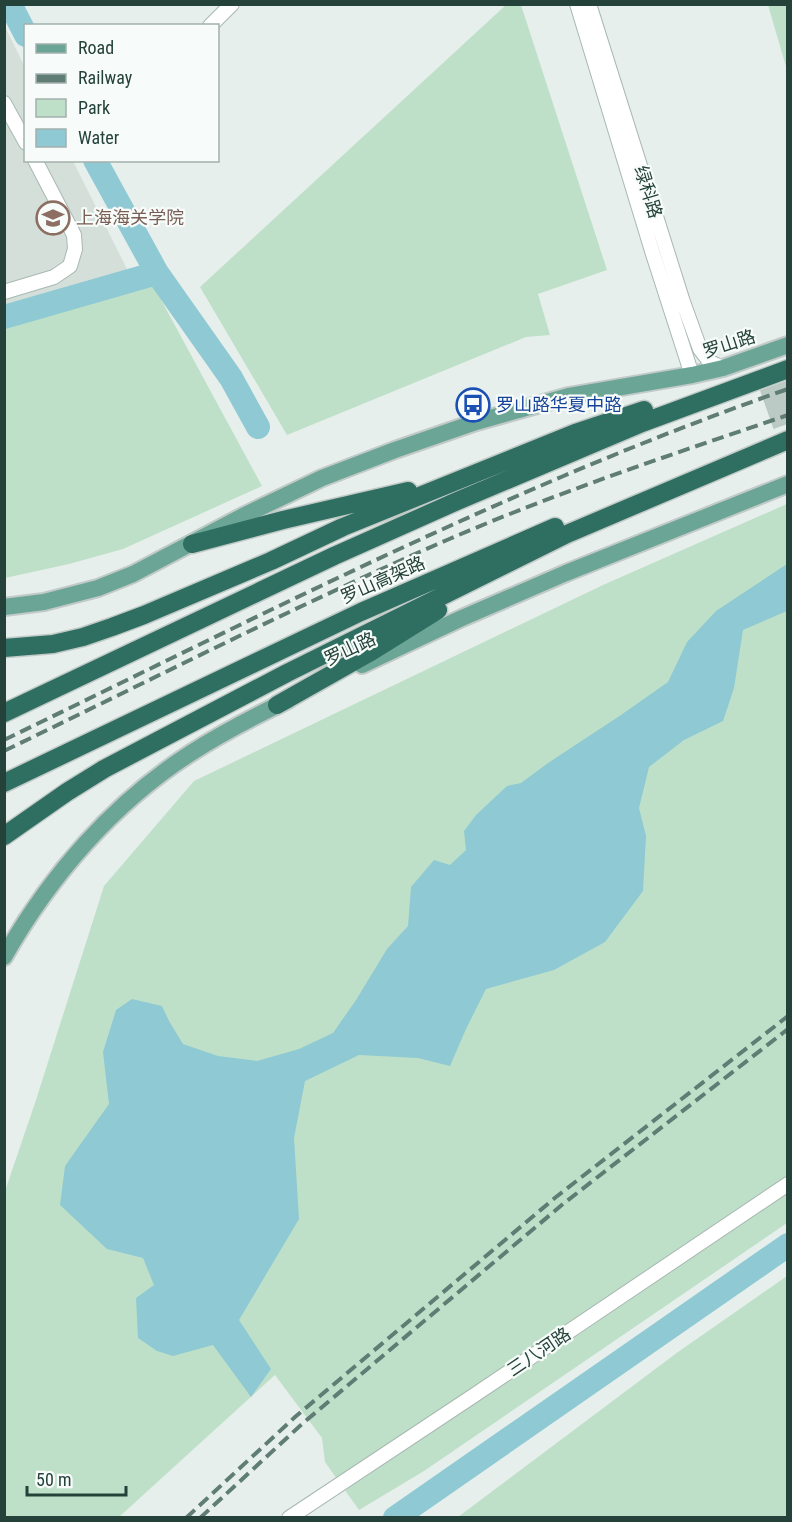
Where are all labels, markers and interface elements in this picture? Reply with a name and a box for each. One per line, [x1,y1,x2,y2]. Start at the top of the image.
legend [24,24,219,162]
text: Road [78,37,114,58]
text: Railway [78,67,133,88]
text: Park [78,97,110,118]
text: Water [78,127,120,148]
street label: 绿科路 [631,163,666,221]
school or university icon: 上海海关学院 [35,200,71,236]
place label: 上海海关学院 [76,207,184,228]
street label: 罗山路 [700,325,758,362]
bus stop icon: 罗山路华夏中路 [455,387,491,423]
place label: 罗山路华夏中路 [496,394,622,415]
street label: 罗山高架路 [337,552,428,607]
street label: 罗山路 [321,628,379,669]
street label: 三八河路 [503,1323,574,1380]
scale bar [27,1459,126,1497]
text: 50 m [36,1469,71,1490]

